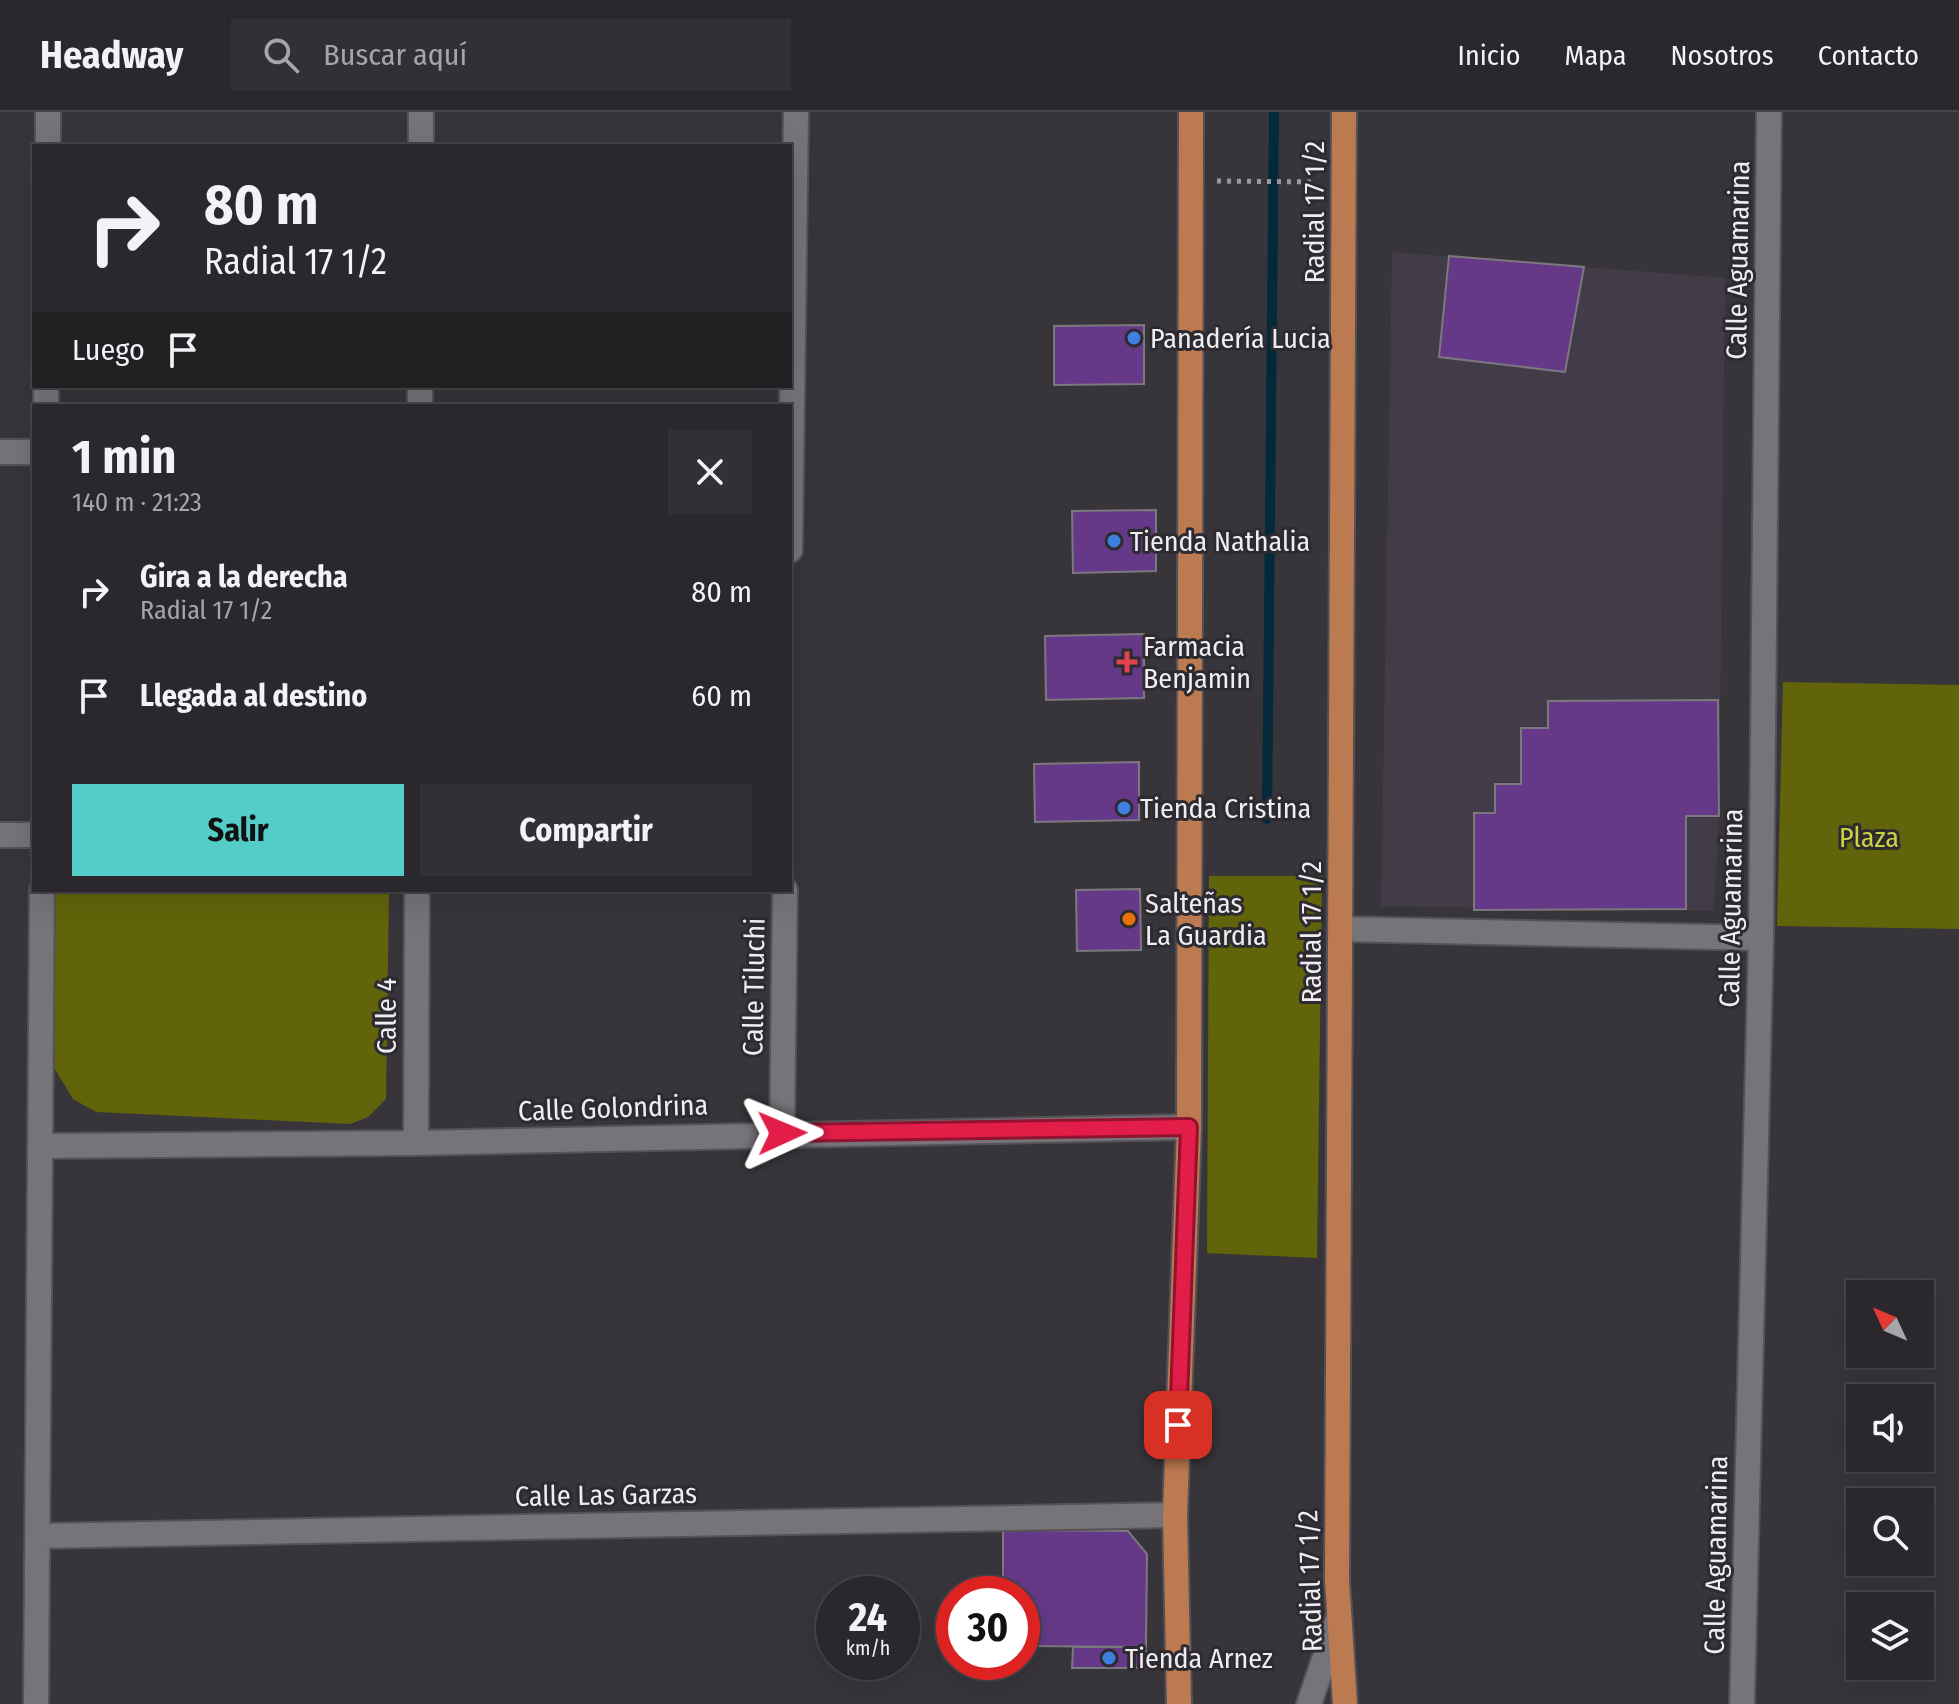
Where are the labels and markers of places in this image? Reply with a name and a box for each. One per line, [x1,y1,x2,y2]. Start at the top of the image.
place label: Panadería Lucia [1150,322,1331,355]
marker: Panadería Lucia [1125,329,1143,347]
place label: Tienda Nathalia [1130,525,1310,558]
marker: Tienda Nathalia [1105,532,1123,550]
place label: Farmacia Benjamin [1143,630,1251,695]
marker: Farmacia Benjamin [1118,653,1136,671]
place label: Tienda Cristina [1140,792,1311,825]
marker: Tienda Cristina [1115,799,1133,817]
place label: Salteñas La Guardia [1145,887,1267,952]
marker: Salteñas La Guardia [1120,910,1138,928]
pin [1144,1391,1212,1459]
place label: Tienda Arnez [1125,1642,1273,1675]
marker: Tienda Arnez [1100,1649,1118,1667]

